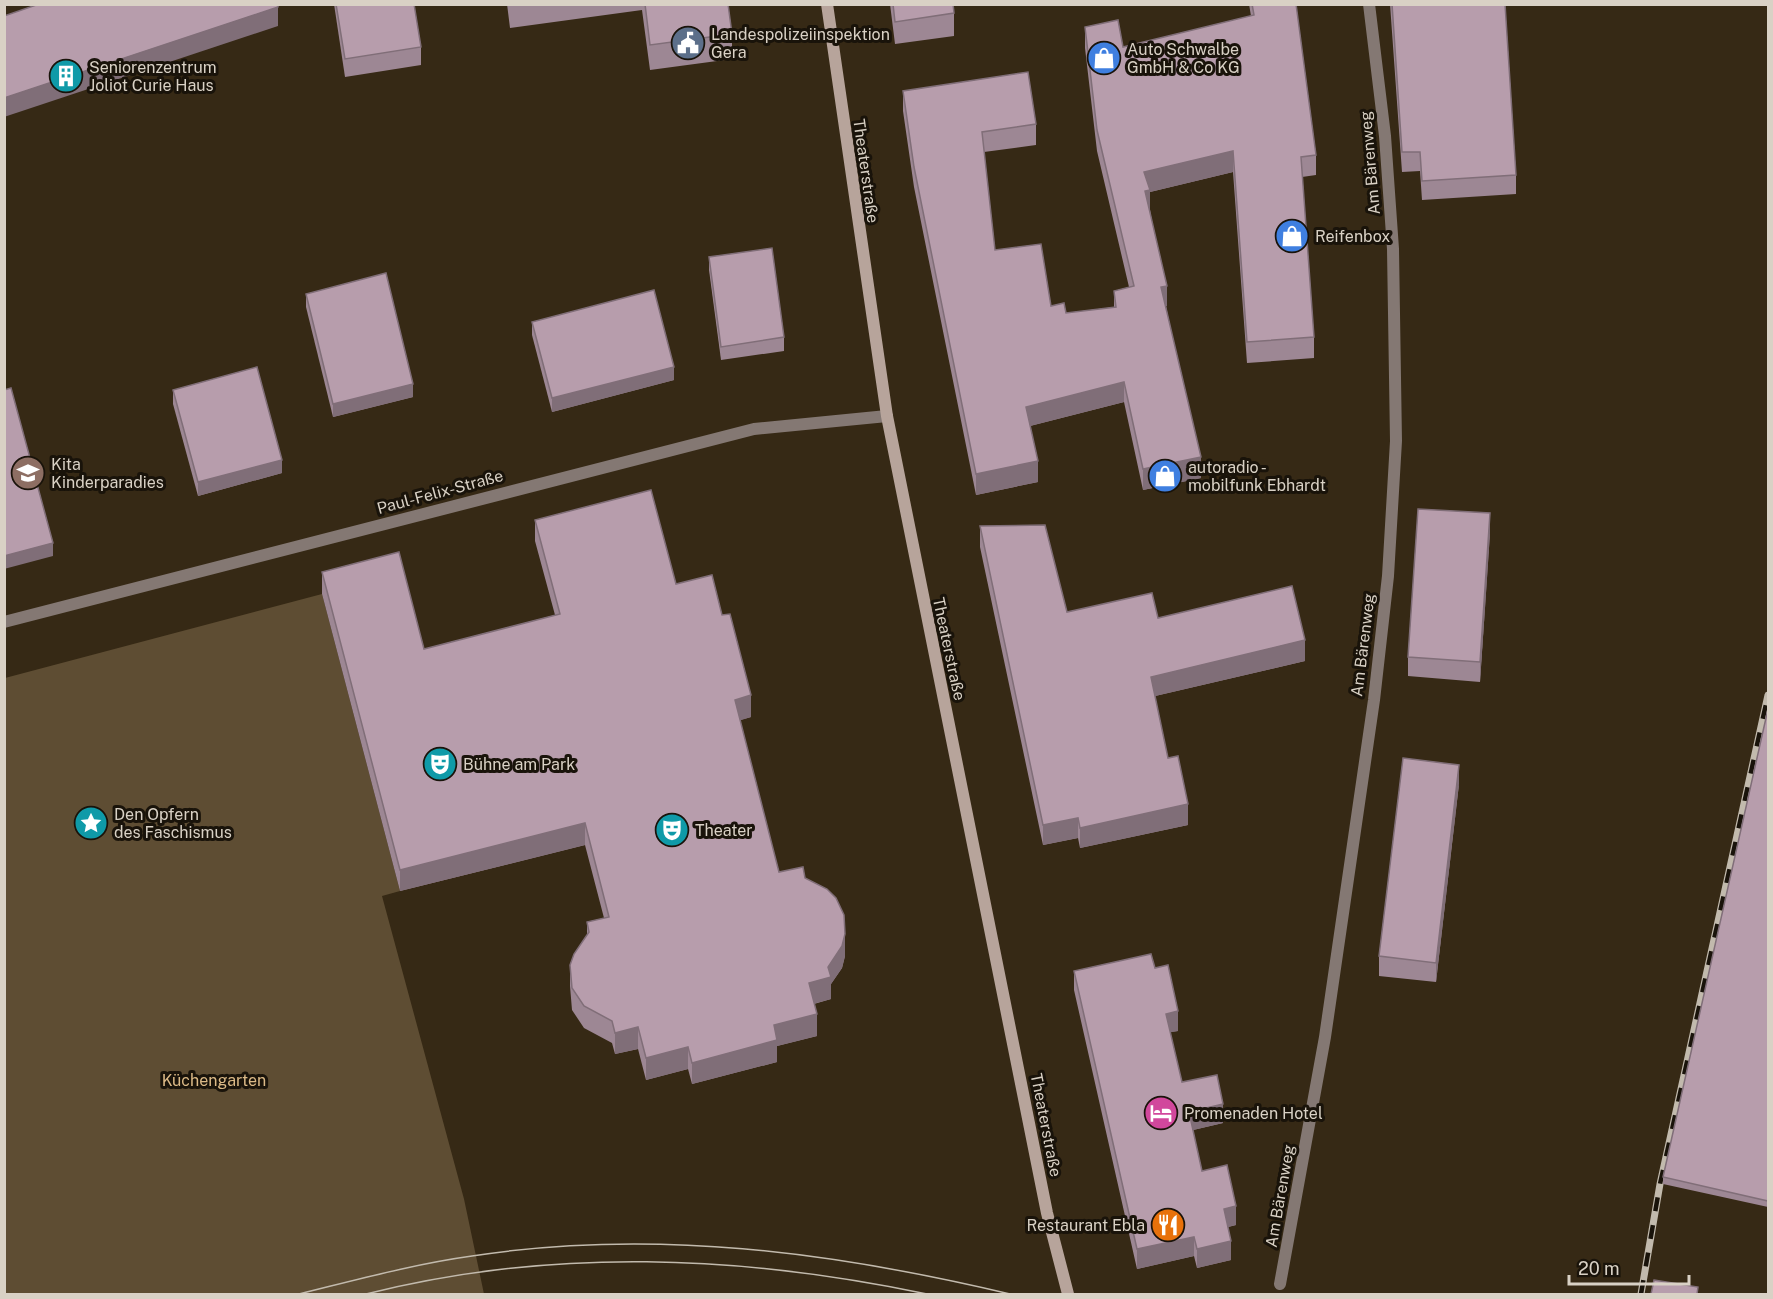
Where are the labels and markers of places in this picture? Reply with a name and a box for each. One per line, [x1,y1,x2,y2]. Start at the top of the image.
public building icon: Landespolizeiinspektion Gera [670,25,706,61]
place label: Landespolizeiinspektion Gera [711,25,890,62]
shop icon: Auto Schwalbe GmbH & Co KG [1086,40,1122,76]
place label: Auto Schwalbe GmbH & Co KG [1127,40,1240,77]
building icon: Seniorenzentrum Joliot Curie Haus [48,58,84,94]
place label: Seniorenzentrum Joliot Curie Haus [89,58,217,95]
shop icon: Reifenbox [1274,218,1310,254]
place label: Reifenbox [1315,227,1390,246]
school or university icon: Kita Kinderparadies [10,455,46,491]
place label: Kita Kinderparadies [51,455,164,492]
shop icon: autoradio - mobilfunk Ebhardt [1147,458,1183,494]
place label: autoradio - mobilfunk Ebhardt [1188,458,1326,495]
theatre icon: Bühne am Park [422,746,458,782]
place label: Bühne am Park [463,755,575,774]
place icon: Den Opfern des Faschismus [73,805,109,841]
place label: Den Opfern des Faschismus [114,805,232,842]
theatre icon: Theater [654,812,690,848]
place label: Theater [695,821,753,840]
hotel icon: Promenaden Hotel [1143,1095,1179,1131]
place label: Promenaden Hotel [1184,1104,1323,1123]
restaurant icon: Restaurant Ebla [1150,1207,1186,1243]
place label: Restaurant Ebla [1026,1216,1145,1235]

